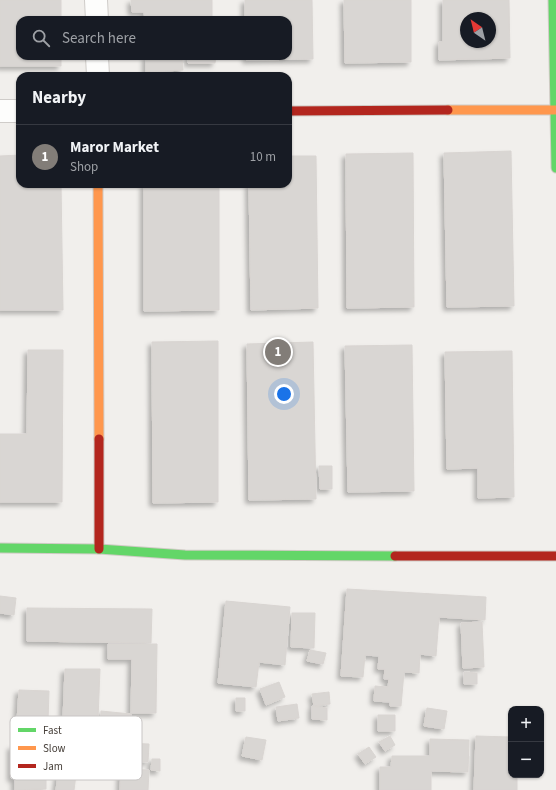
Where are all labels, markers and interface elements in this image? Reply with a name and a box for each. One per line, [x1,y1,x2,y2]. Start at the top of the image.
north arrow [460,12,496,48]
search box [16,16,292,60]
icon: search [30,27,52,49]
text: Search here [62,28,136,49]
text: Nearby [32,86,86,110]
text: Maror Market [70,137,159,158]
text: 1 [42,148,48,166]
text: 10 m [250,148,276,166]
text: Shop [70,158,98,176]
pin: 1 [265,337,291,367]
your location [274,384,294,404]
map controls [508,706,544,778]
button: + [508,706,544,742]
legend [10,716,142,780]
text: Fast [43,723,62,738]
text: Slow [43,741,66,756]
button: − [508,742,544,778]
text: Jam [43,759,63,774]

